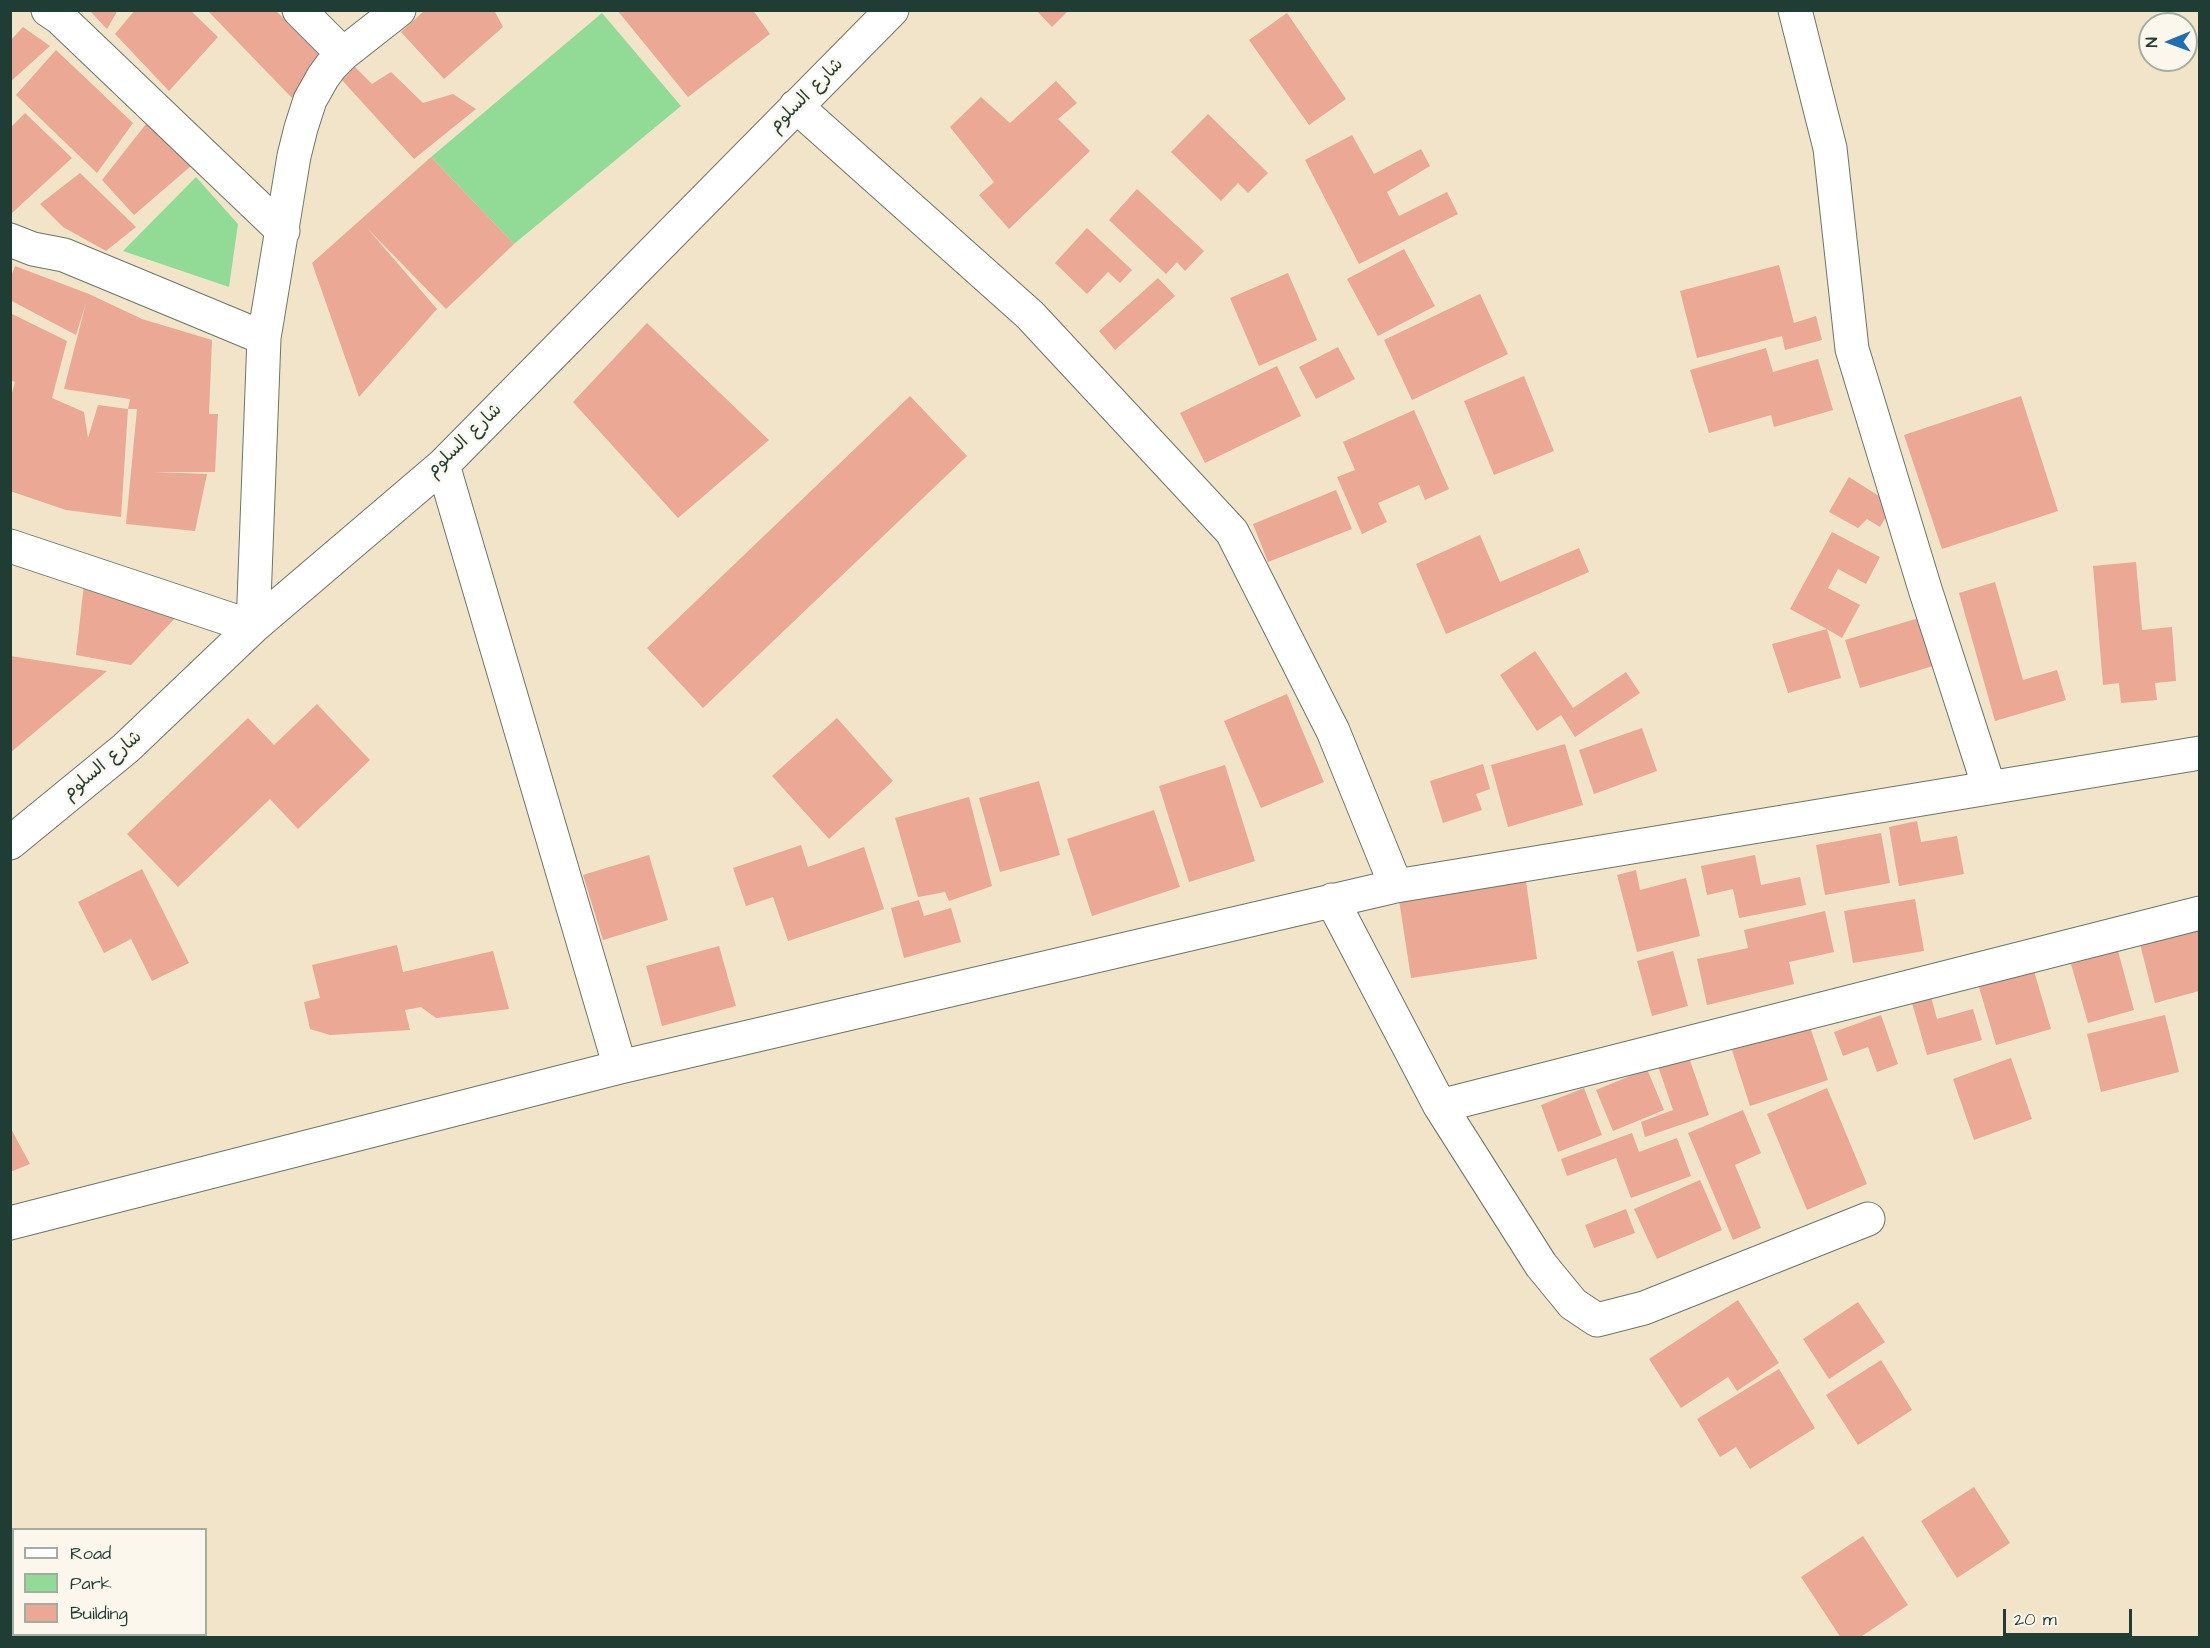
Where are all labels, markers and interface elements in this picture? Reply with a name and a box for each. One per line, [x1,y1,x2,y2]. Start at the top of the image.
north arrow [2138,12,2198,72]
text: N [2141,37,2163,47]
street label: شارع السلوم [765,54,849,138]
street label: شارع السلوم [423,400,507,482]
street label: شارع السلوم [59,727,147,805]
legend [12,1528,207,1636]
text: Road [70,1541,111,1566]
text: Park [70,1571,112,1596]
scale bar [2006,1597,2135,1635]
text: Building [70,1601,128,1626]
text: 20 m [2014,1607,2057,1632]

